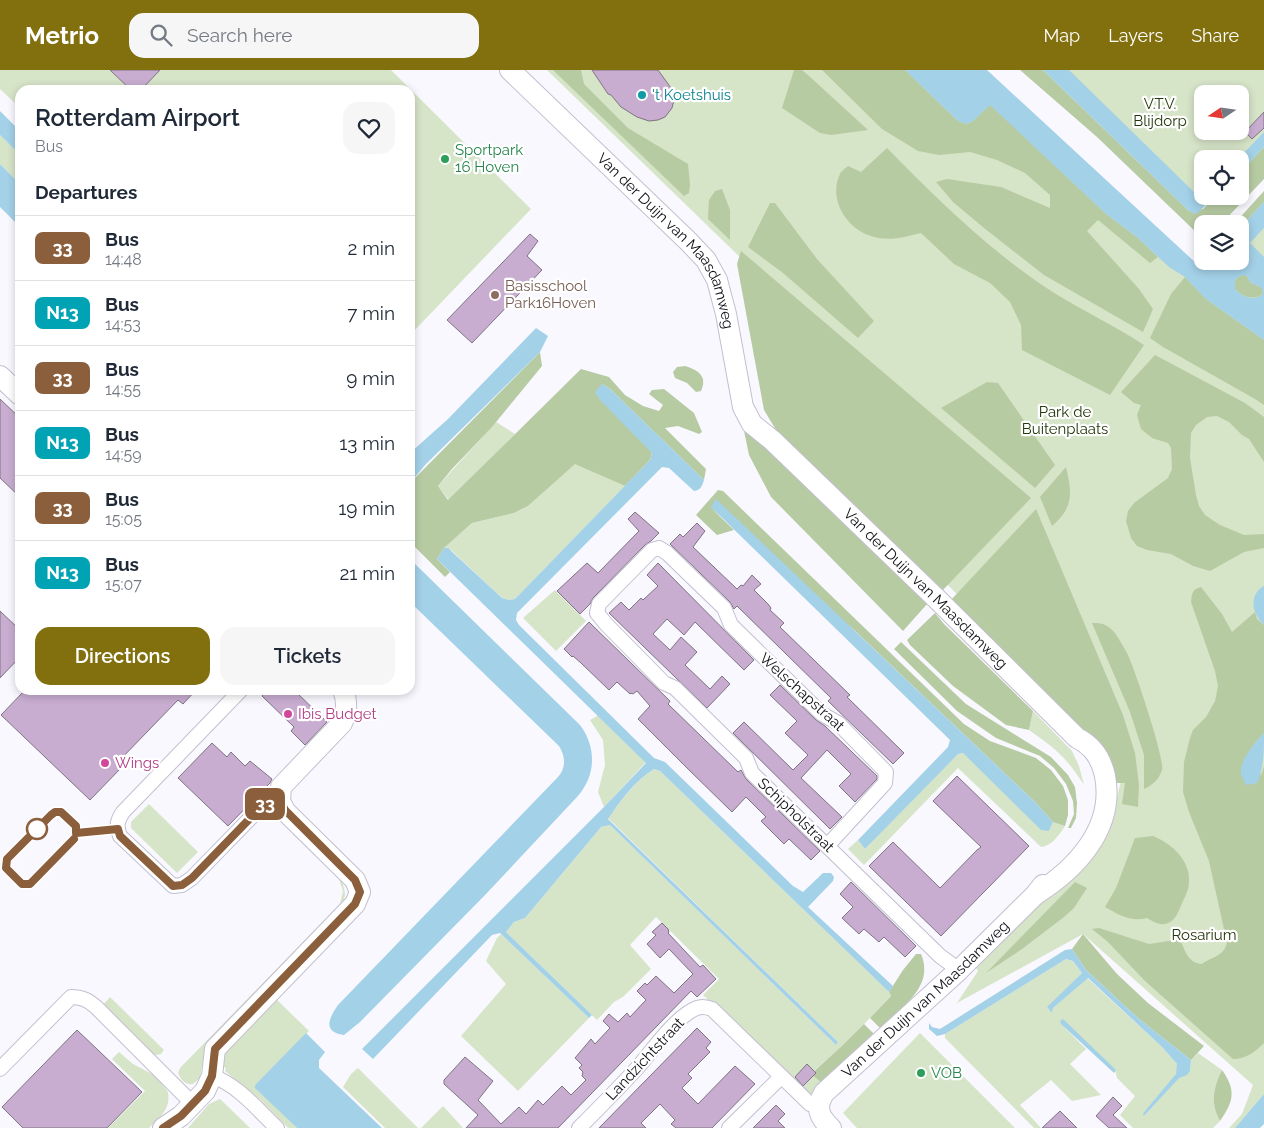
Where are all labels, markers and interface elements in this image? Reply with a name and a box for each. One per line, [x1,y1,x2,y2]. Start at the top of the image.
search box [129,13,479,58]
text: Metrio [25,21,99,50]
icon: search [147,21,175,49]
text: Search here [187,24,292,46]
text: Map [1044,25,1080,46]
text: Layers [1108,25,1163,46]
text: Share [1191,25,1239,46]
north arrow [1194,85,1249,140]
map controls [1194,85,1249,270]
place label: 't Koetshuis [652,86,731,104]
marker: 't Koetshuis [636,89,648,101]
park label: V.T.V. Blijdorp [1133,95,1187,130]
button: heart [343,102,395,154]
text: Rotterdam Airport [35,103,240,132]
text: Bus [35,137,63,156]
place label: Sportpark 16 Hoven [455,141,523,176]
street label: Van der Duijn van Maasdamweg [593,149,738,330]
button: locate [1194,150,1249,205]
marker: Sportpark 16 Hoven [439,153,451,165]
text: Departures [35,181,137,203]
button: layers [1194,215,1249,270]
text: Bus [105,228,139,250]
text: 33 [52,237,73,258]
text: 2 min [348,237,395,259]
text: 14:48 [105,250,142,269]
place label: Basisschool Park16Hoven [505,277,596,312]
marker: Basisschool Park16Hoven [489,289,501,301]
text: Bus [105,293,139,315]
text: N13 [46,302,79,323]
text: 7 min [347,302,395,324]
text: 14:53 [105,315,141,334]
text: Bus [105,358,139,380]
text: 33 [52,367,73,388]
text: 9 min [346,367,395,389]
text: 14:55 [105,380,141,399]
park label: Park de Buitenplaats [1022,403,1108,438]
text: Bus [105,423,139,445]
text: N13 [46,432,79,453]
text: 13 min [339,432,395,454]
text: 14:59 [105,445,142,464]
text: Bus [105,488,139,510]
text: 33 [52,497,73,518]
text: 19 min [338,497,395,519]
street label: Van der Duijn van Maasdamweg [840,505,1011,673]
text: 15:05 [105,510,142,529]
text: Bus [105,553,139,575]
text: N13 [46,562,79,583]
text: 21 min [339,562,395,584]
text: 15:07 [105,575,142,594]
button: Directions [35,627,210,685]
button: Tickets [220,627,395,685]
street label: Welschapstraat [756,649,848,735]
place label: Ibis Budget [298,705,377,723]
marker: Ibis Budget [282,708,294,720]
place label: Wings [115,754,159,772]
marker: Wings [99,757,111,769]
street label: Schipholstraat [754,774,838,856]
line badge: 33 [242,788,288,820]
text: 33 [255,793,275,814]
unlabelled marker [26,818,48,840]
street label: Van der Duijn van Maasdamweg [838,917,1013,1081]
park label: Rosarium [1171,926,1237,944]
street label: Landzichtstraat [602,1014,688,1104]
place label: VOB [931,1064,962,1082]
marker: VOB [915,1067,927,1079]

